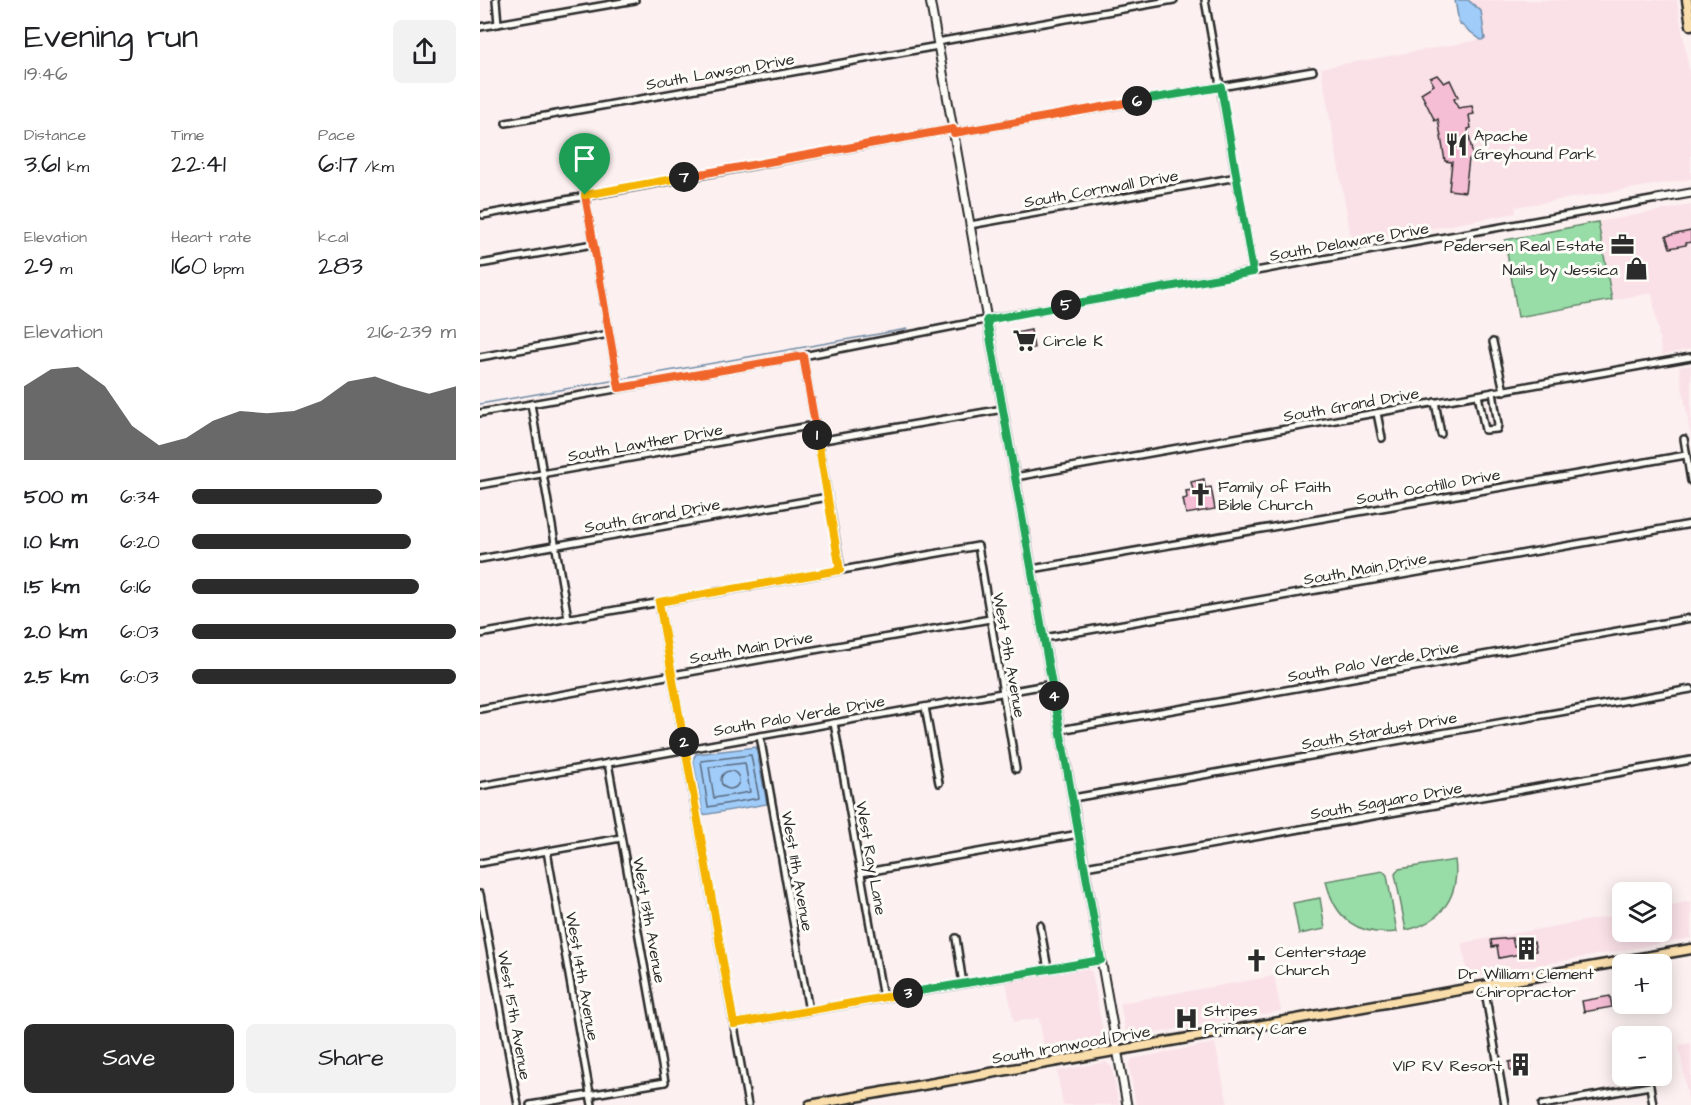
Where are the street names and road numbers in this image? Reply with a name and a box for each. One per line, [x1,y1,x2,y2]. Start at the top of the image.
street label: South Lawson Drive [644,48,796,96]
street label: South Cornwall Drive [1022,165,1180,213]
street label: South Delaware Drive [1268,217,1431,267]
street label: South Grand Drive [1282,382,1421,428]
street label: South Lawther Drive [566,418,725,467]
street label: South Ocotillo Drive [1354,463,1502,510]
street label: South Grand Drive [583,493,722,539]
street label: South Main Drive [1302,547,1429,591]
street label: West 9th Avenue [987,591,1031,720]
street label: South Main Drive [688,626,815,670]
street label: South Palo Verde Drive [1286,636,1461,688]
street label: South Palo Verde Drive [712,690,887,742]
street label: South Stardust Drive [1300,706,1459,756]
street label: South Saguaro Drive [1308,777,1464,826]
street label: West Ray Lane [849,800,892,917]
street label: West 11th Avenue [776,809,818,933]
street label: West 13th Avenue [627,855,671,985]
street label: West 14th Avenue [560,910,604,1043]
street label: West 15th Avenue [492,949,536,1082]
street label: South Ironwood Drive [990,1020,1152,1070]

